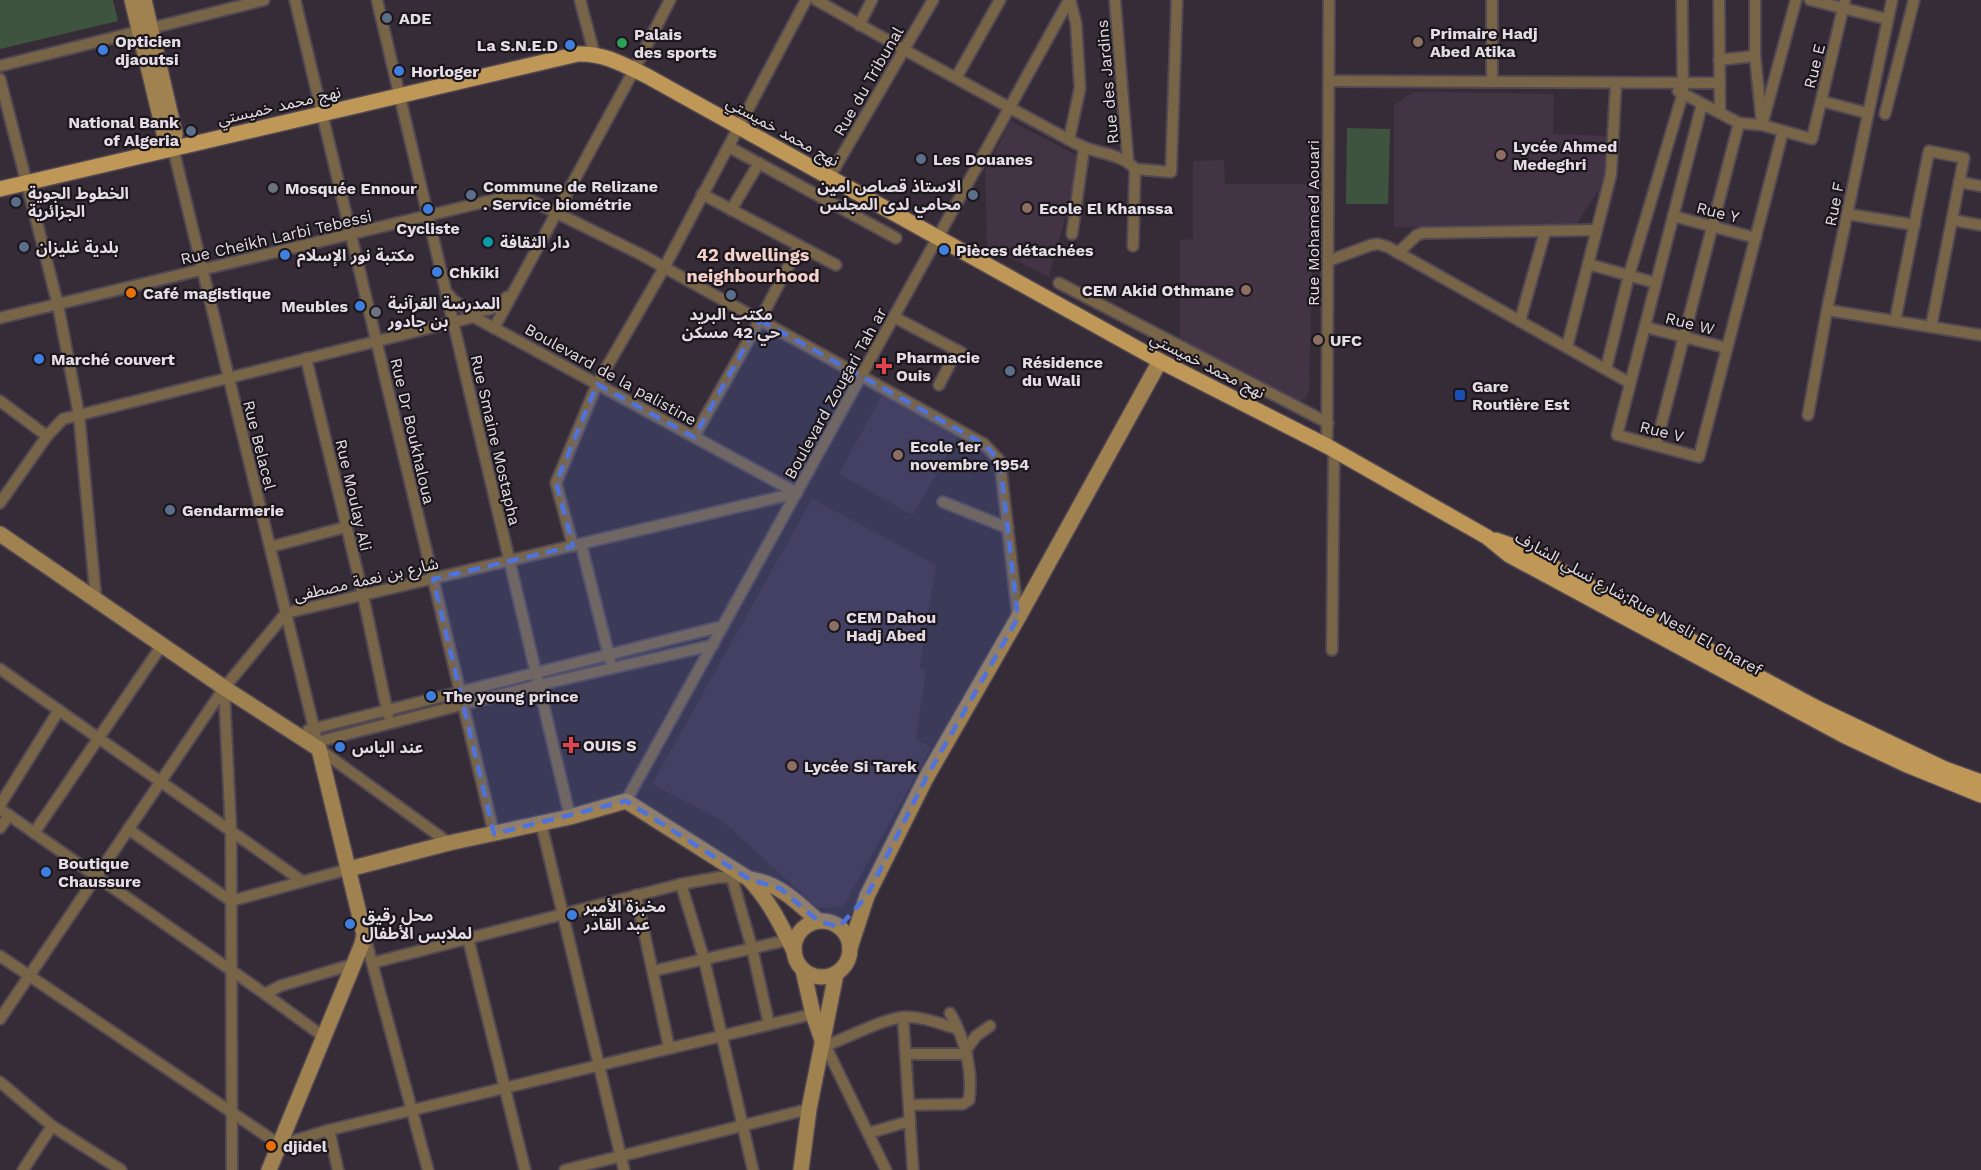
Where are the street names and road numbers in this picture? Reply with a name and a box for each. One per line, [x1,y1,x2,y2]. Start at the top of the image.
street label: Rue des Jardins [1093,19,1122,145]
street label: Rue du Tribunal [829,23,907,139]
street label: Rue E [1800,42,1829,90]
street label: نهج محمد خميستي [216,82,343,132]
street label: نهج محمد خميستي [722,93,842,173]
street label: Rue Mohamed Aouari [1304,140,1323,306]
street label: Rue F [1821,180,1848,228]
street label: Rue Y [1694,198,1741,227]
street label: Rue Cheikh Larbi Tebessi [179,206,374,269]
street label: Boulevard Zougari Tah ar [780,304,891,482]
street label: Rue W [1663,308,1716,339]
street label: Boulevard de la palistine [522,319,700,430]
street label: نهج محمد خميستي [1146,328,1268,405]
street label: Rue Smaine Mostapha [467,353,524,527]
street label: Rue Dr Boukhaloua [386,356,439,506]
street label: Rue Belacel [239,398,280,492]
street label: Rue V [1638,417,1686,446]
street label: Rue Moulay Ali [331,437,376,553]
street label: شارع نسلي الشارف;Rue Nesli El Charef [1511,527,1766,682]
street label: شارع بن نعمة مصطفى [292,554,441,608]

